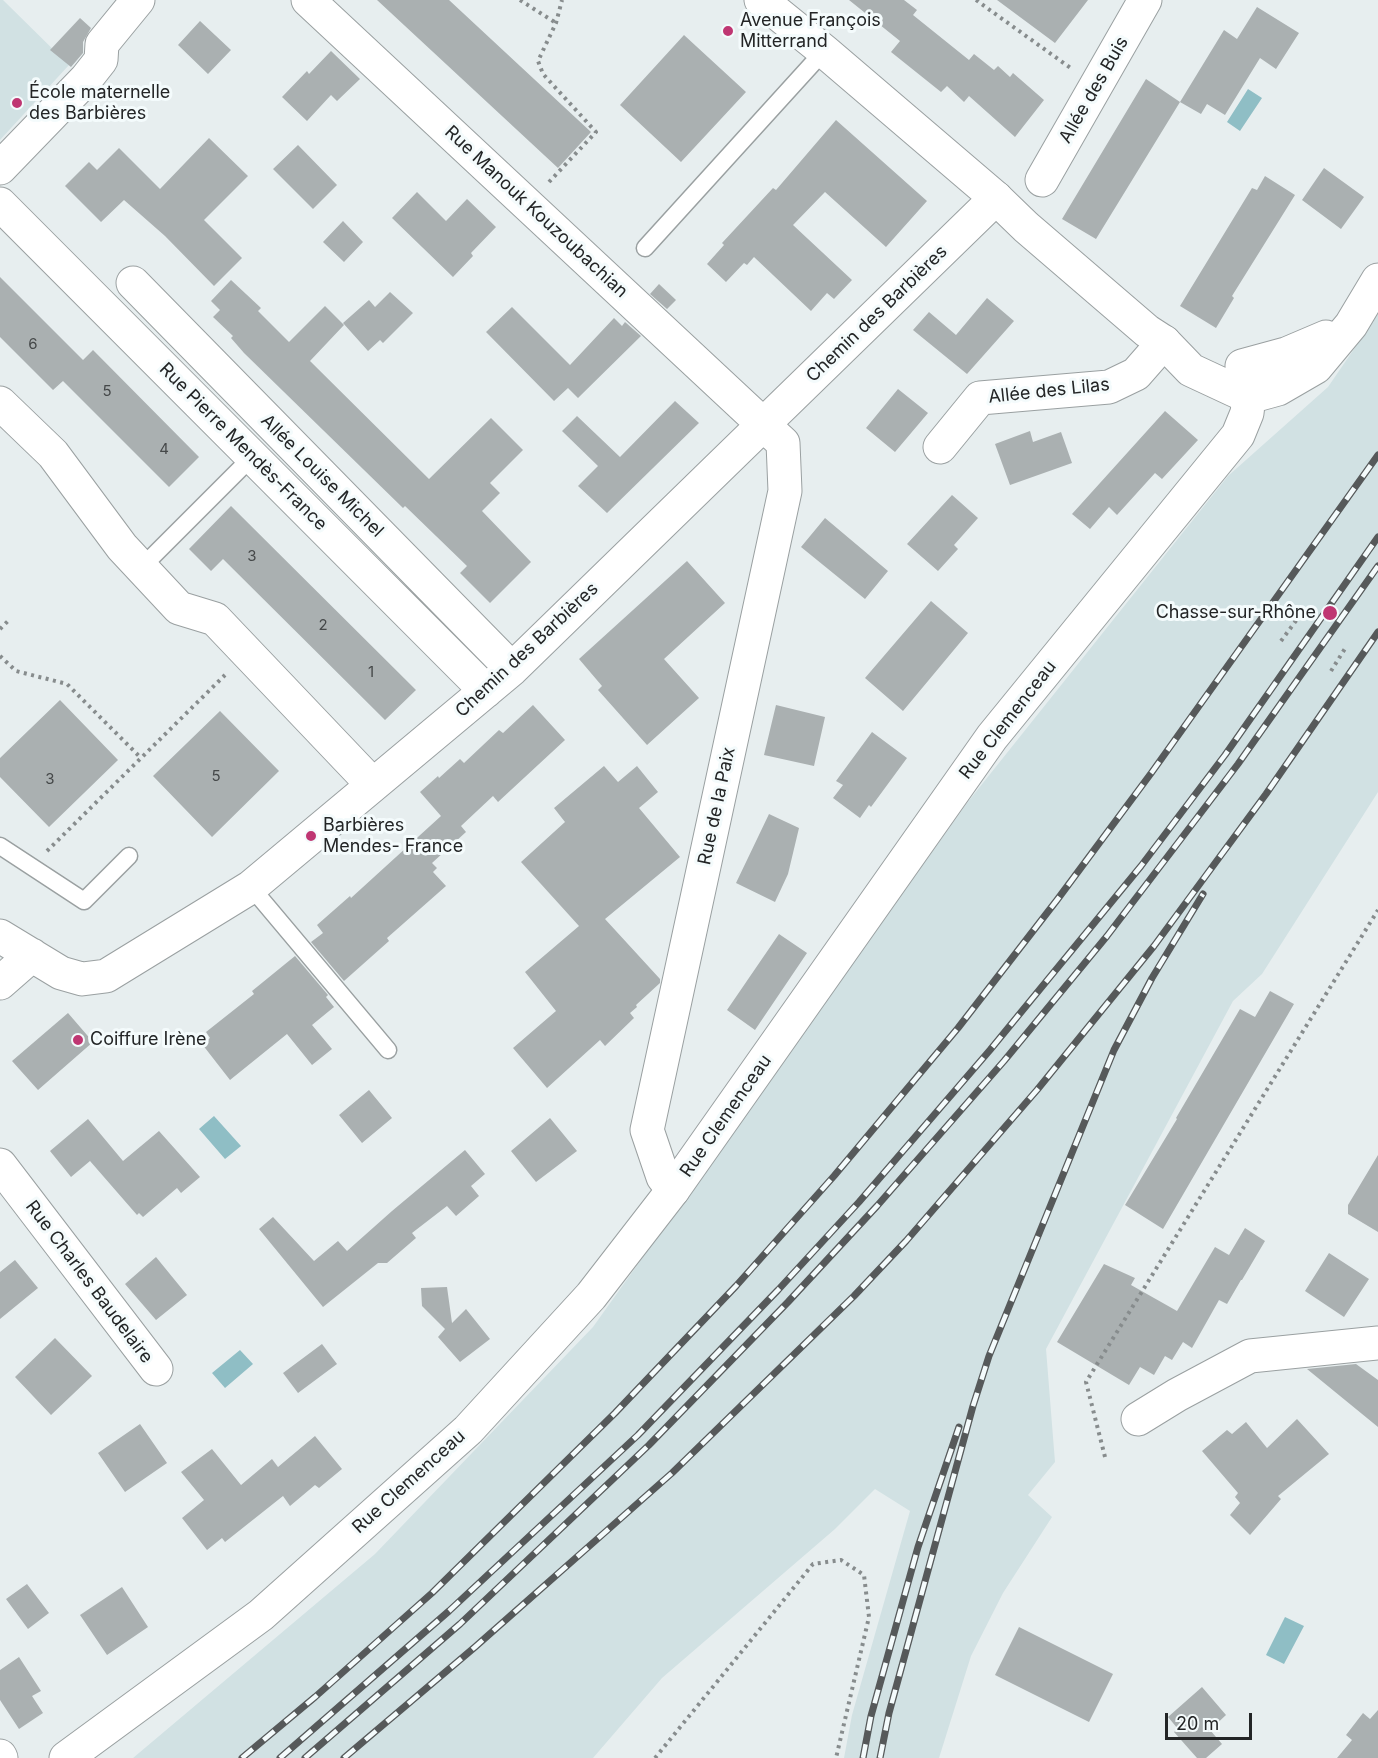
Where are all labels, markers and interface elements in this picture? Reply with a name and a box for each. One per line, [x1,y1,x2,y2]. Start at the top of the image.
place label: Avenue François Mitterrand [740,10,881,52]
marker: Avenue François Mitterrand [721,24,735,38]
street label: Allée des Buis [1055,33,1133,147]
place label: École maternelle des Barbières [29,82,170,124]
marker: École maternelle des Barbières [10,96,24,110]
street label: Rue Manouk Kouzoubachian [440,121,632,303]
street label: Chemin des Barbières [802,241,952,387]
house number: 6 [28,335,38,353]
street label: Rue Pierre Mendès-France [155,359,331,535]
street label: Allée des Lilas [987,374,1111,408]
house number: 5 [102,382,112,400]
street label: Allée Louise Michel [256,410,388,542]
house number: 4 [159,440,169,458]
house number: 3 [247,547,257,565]
street label: Chemin des Barbières [451,578,603,722]
place label: Chasse-sur-Rhône [1156,602,1316,624]
marker: Chasse-sur-Rhône [1321,604,1339,622]
house number: 2 [318,616,328,634]
street label: Rue Clemenceau [955,656,1061,784]
house number: 1 [368,663,374,681]
street label: Rue de la Paix [694,745,740,867]
house number: 5 [211,767,221,785]
house number: 3 [45,770,55,788]
place label: Barbières Mendes- France [323,815,463,858]
marker: Barbières Mendes- France [304,829,318,843]
place label: Coiffure Irène [90,1029,207,1051]
marker: Coiffure Irène [71,1033,85,1047]
street label: Rue Clemenceau [676,1051,776,1181]
street label: Rue Charles Baudelaire [21,1196,157,1368]
street label: Rue Clemenceau [348,1426,470,1538]
scale bar [1168,1701,1255,1739]
text: 20 m [1176,1713,1219,1734]

